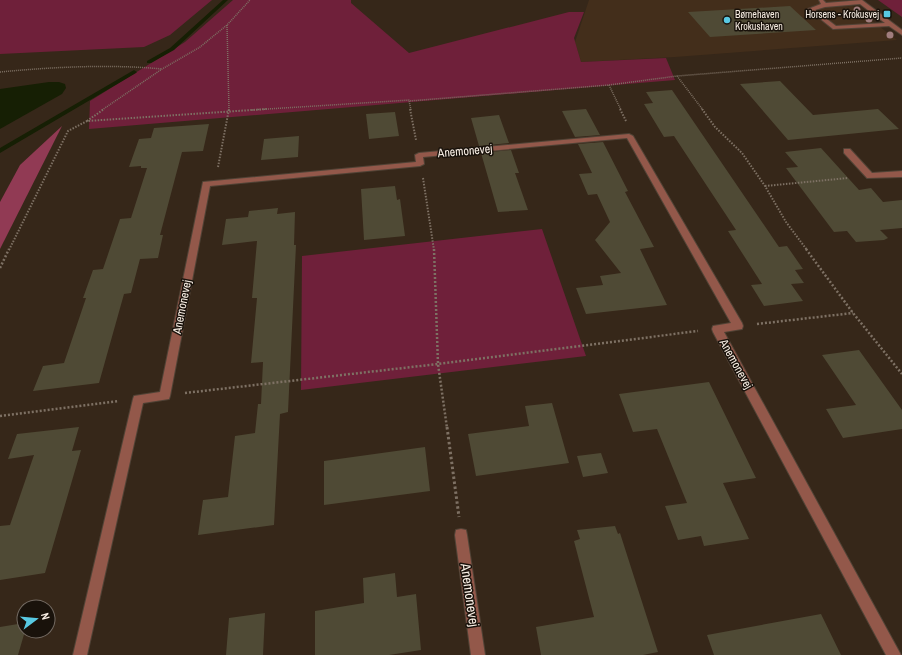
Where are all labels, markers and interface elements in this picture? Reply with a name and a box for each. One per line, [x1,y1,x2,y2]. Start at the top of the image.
place label: Børnehaven Krokushaven [735,8,783,33]
place label: Horsens - Krokusvej [805,8,879,21]
marker: Horsens - Krokusvej [882,9,892,19]
marker: Børnehaven Krokushaven [722,15,732,25]
street label: Anemonevej [436,141,493,161]
street label: Anemonevej [169,279,195,336]
street label: Anemonevej [715,335,756,392]
street label: Anemonevej [457,561,483,628]
north arrow [16,599,56,639]
text: N [38,611,53,621]

